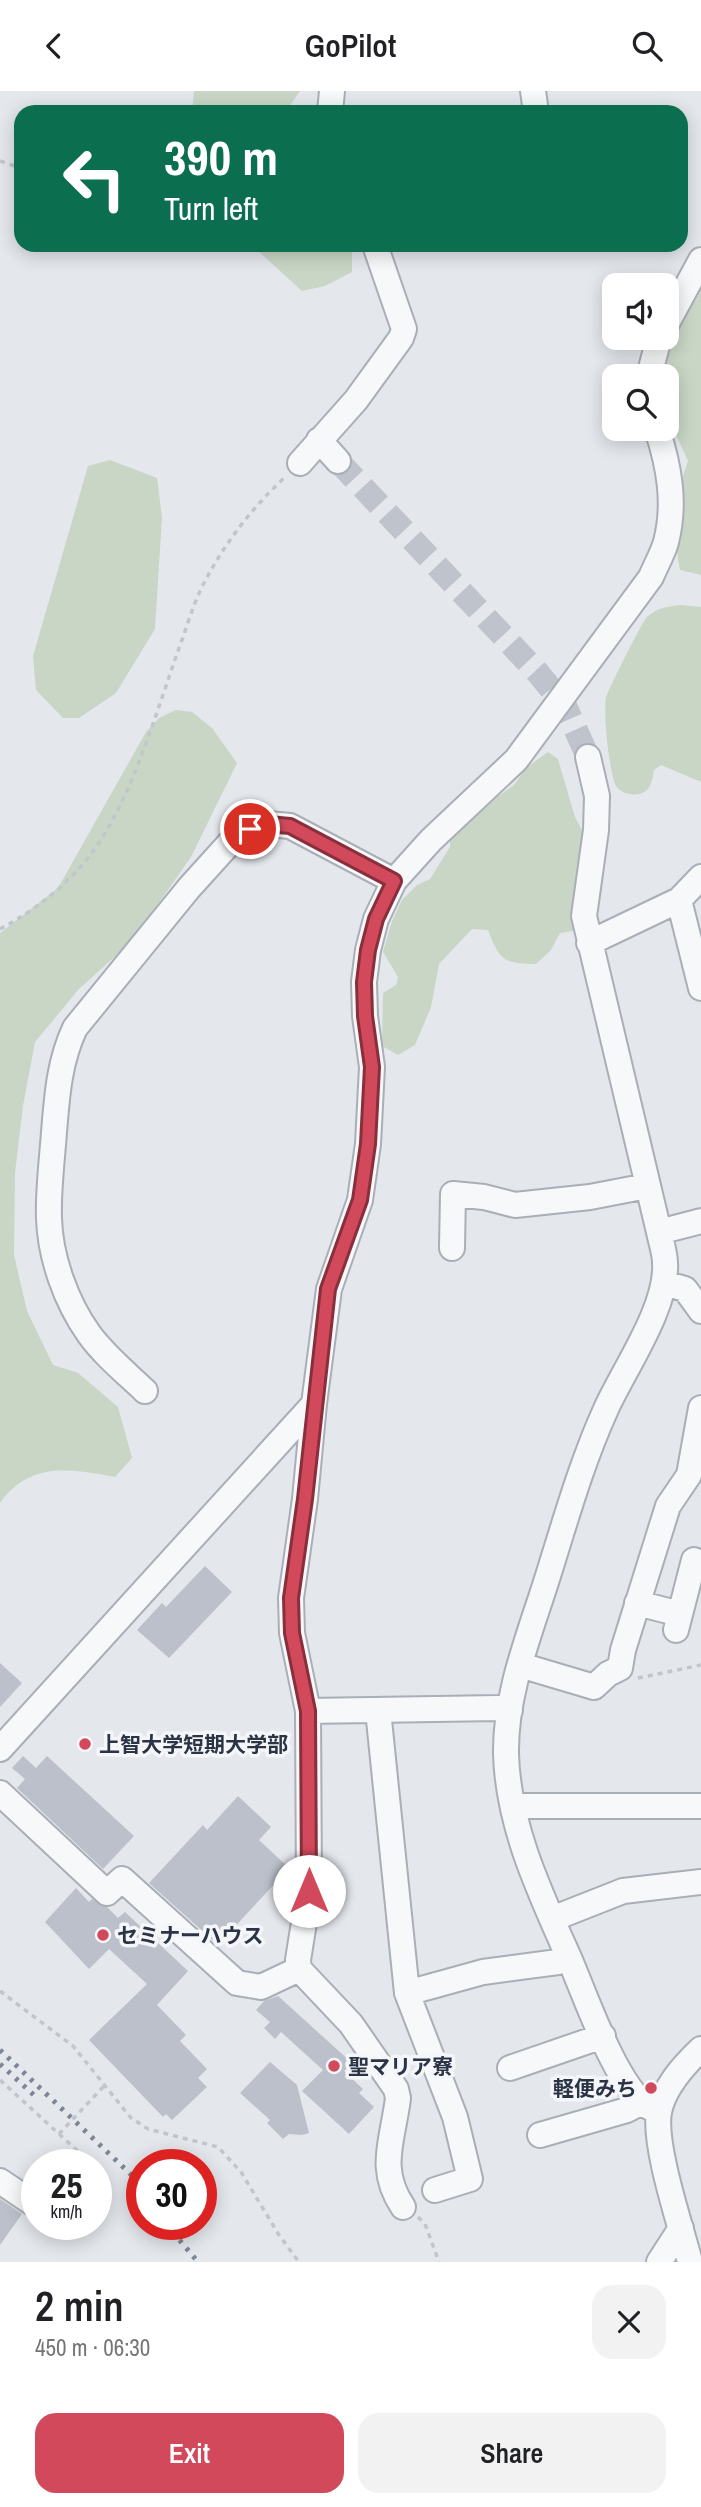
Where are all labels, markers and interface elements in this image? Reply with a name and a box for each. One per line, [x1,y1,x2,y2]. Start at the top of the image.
text: GoPilot [305,24,396,67]
icon: back [35,27,73,65]
icon: search [628,27,666,65]
text: 390 m [164,124,278,190]
icon: left [49,133,140,224]
text: Turn left [164,187,258,230]
map controls [602,273,679,441]
button: sound [602,273,679,350]
button: search [602,364,679,441]
pin [220,799,280,859]
icon: arrive [231,810,269,848]
place label: 上智大学短期大学部 [99,1730,288,1759]
marker: 上智大学短期大学部 [77,1736,93,1752]
position arrow [272,1854,346,1928]
place label: セミナーハウス [117,1921,264,1950]
marker: セミナーハウス [95,1927,111,1943]
place label: 聖マリア寮 [348,2052,453,2081]
marker: 聖マリア寮 [326,2058,342,2074]
place label: 軽便みち [553,2074,637,2103]
marker: 軽便みち [643,2080,659,2096]
speed limit sign: 30 [126,2149,217,2240]
text: 25 [51,2162,82,2209]
text: km/h [51,2199,83,2224]
text: 2 min [35,2278,124,2334]
button: close [592,2285,666,2359]
text: 450 m · 06:30 [35,2332,150,2363]
button: Exit [35,2413,344,2493]
button: Share [358,2413,666,2493]

